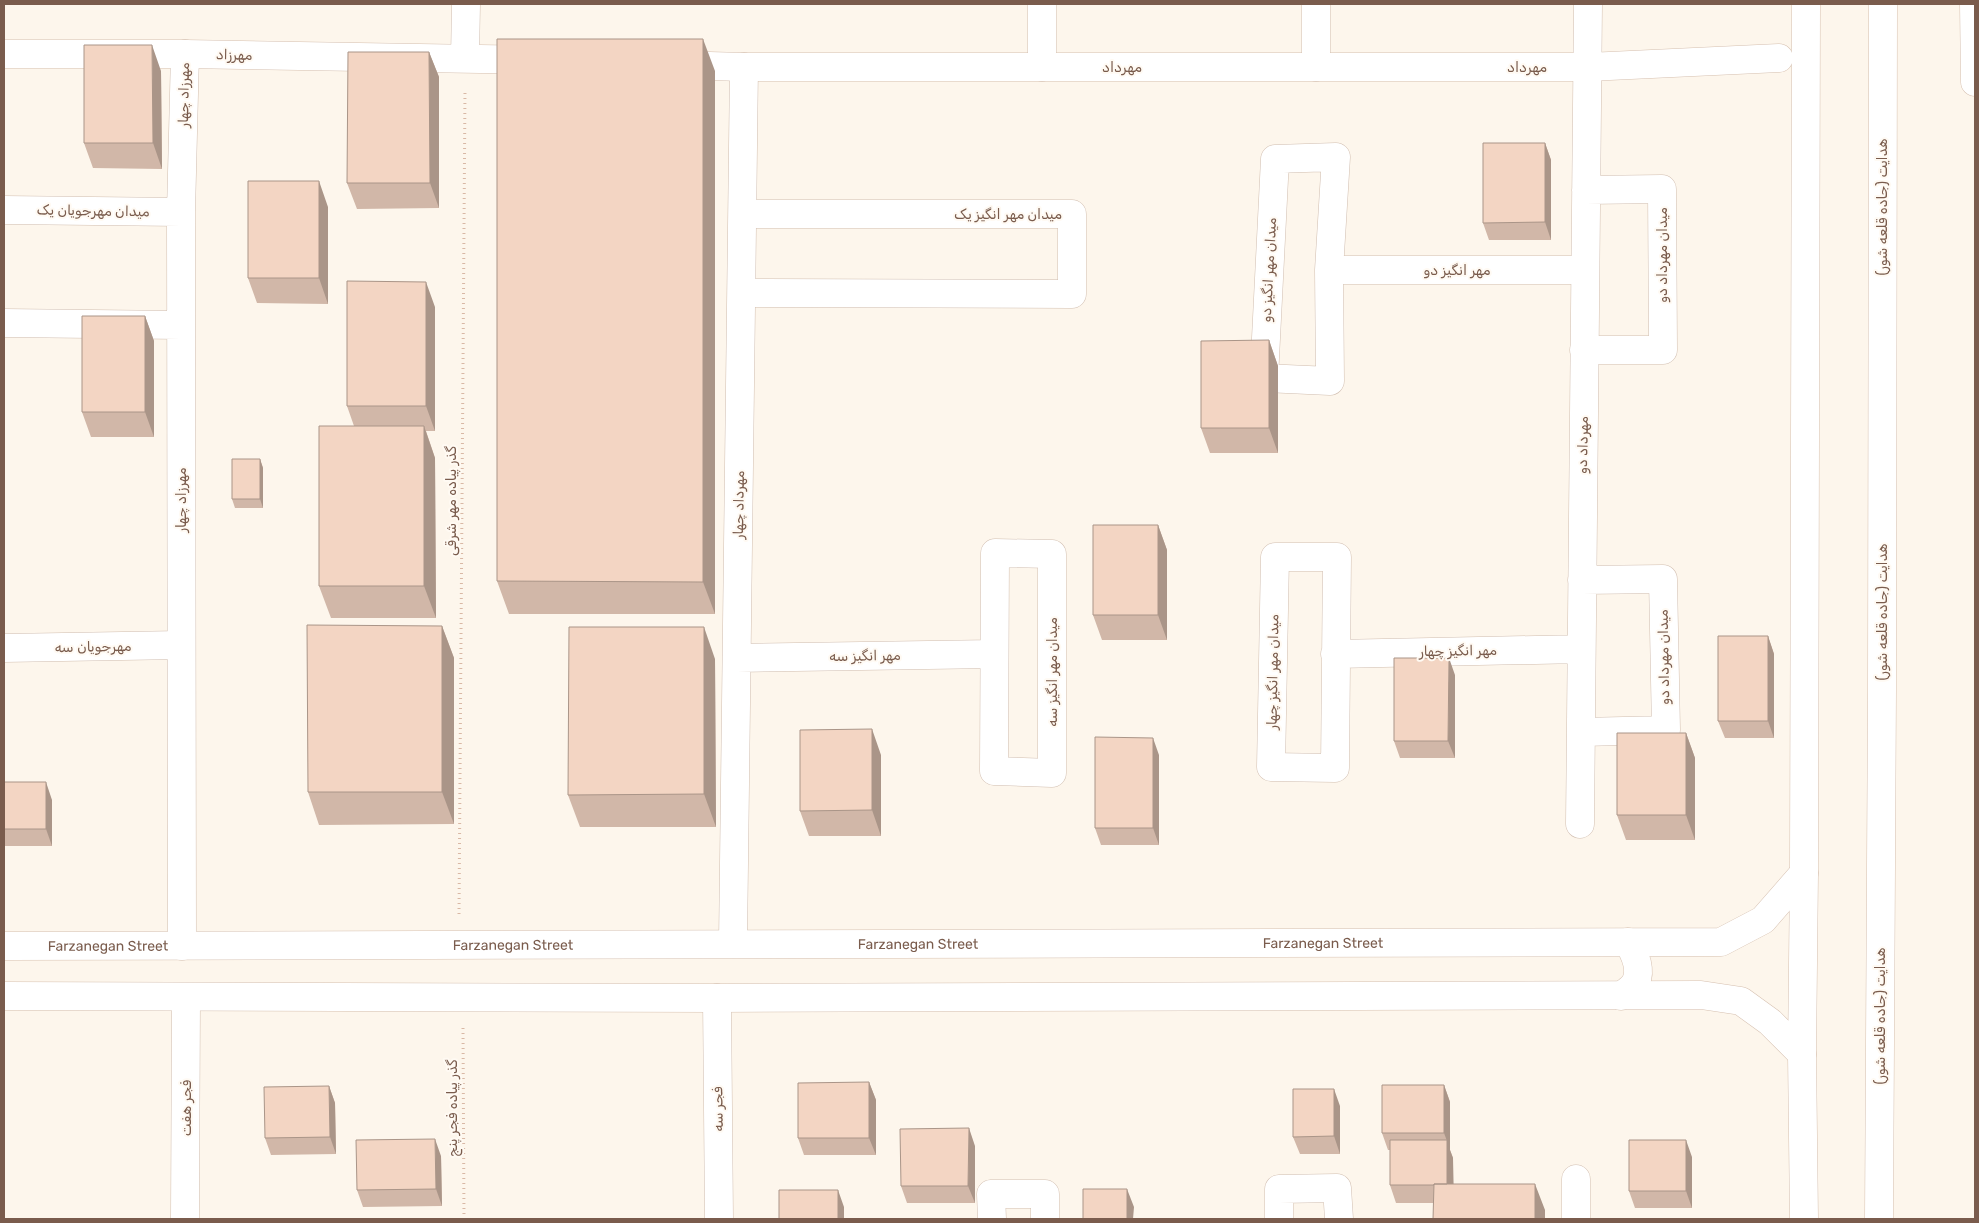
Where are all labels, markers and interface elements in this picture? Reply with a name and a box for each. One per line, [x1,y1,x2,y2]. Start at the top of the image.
street label: مهرزاد [216,46,253,64]
street label: مهرداد [1102,59,1142,76]
street label: مهرداد [1507,59,1547,76]
street label: مهرزاد چهار [175,62,193,129]
street label: هدایت (جاده قلعه شور) [1874,138,1891,276]
street label: میدان مهرجویان یک [36,202,150,220]
street label: میدان مهر انگیز یک [954,206,1062,223]
street label: میدان مهرداد دو [1654,207,1671,303]
street label: میدان مهر انگیز دو [1258,217,1280,323]
street label: مهر انگیز دو [1423,262,1491,279]
street label: مهرداد دو [1574,416,1592,474]
street label: گذر پیاده مهر شرقی [443,445,461,556]
street label: مهرزاد چهار [173,467,190,534]
street label: مهرداد چهار [730,470,748,540]
street label: هدایت (جاده قلعه شور) [1874,543,1891,681]
street label: میدان مهرداد دو [1655,609,1673,705]
street label: میدان مهر انگیز چهار [1263,614,1283,731]
street label: میدان مهر انگیز سه [1044,617,1061,727]
street label: مهرجویان سه [54,638,132,656]
street label: مهر انگیز چهار [1418,642,1497,660]
street label: مهر انگیز سه [829,647,901,665]
street label: Farzanegan Street [1263,934,1384,952]
street label: Farzanegan Street [858,935,979,953]
street label: Farzanegan Street [453,936,574,953]
street label: Farzanegan Street [48,937,169,954]
street label: هدایت (جاده قلعه شور) [1872,947,1889,1085]
street label: گذر پیاده فجر پنج [444,1059,463,1157]
street label: فجر هفت [178,1079,195,1136]
street label: فجر سه [709,1086,727,1132]

